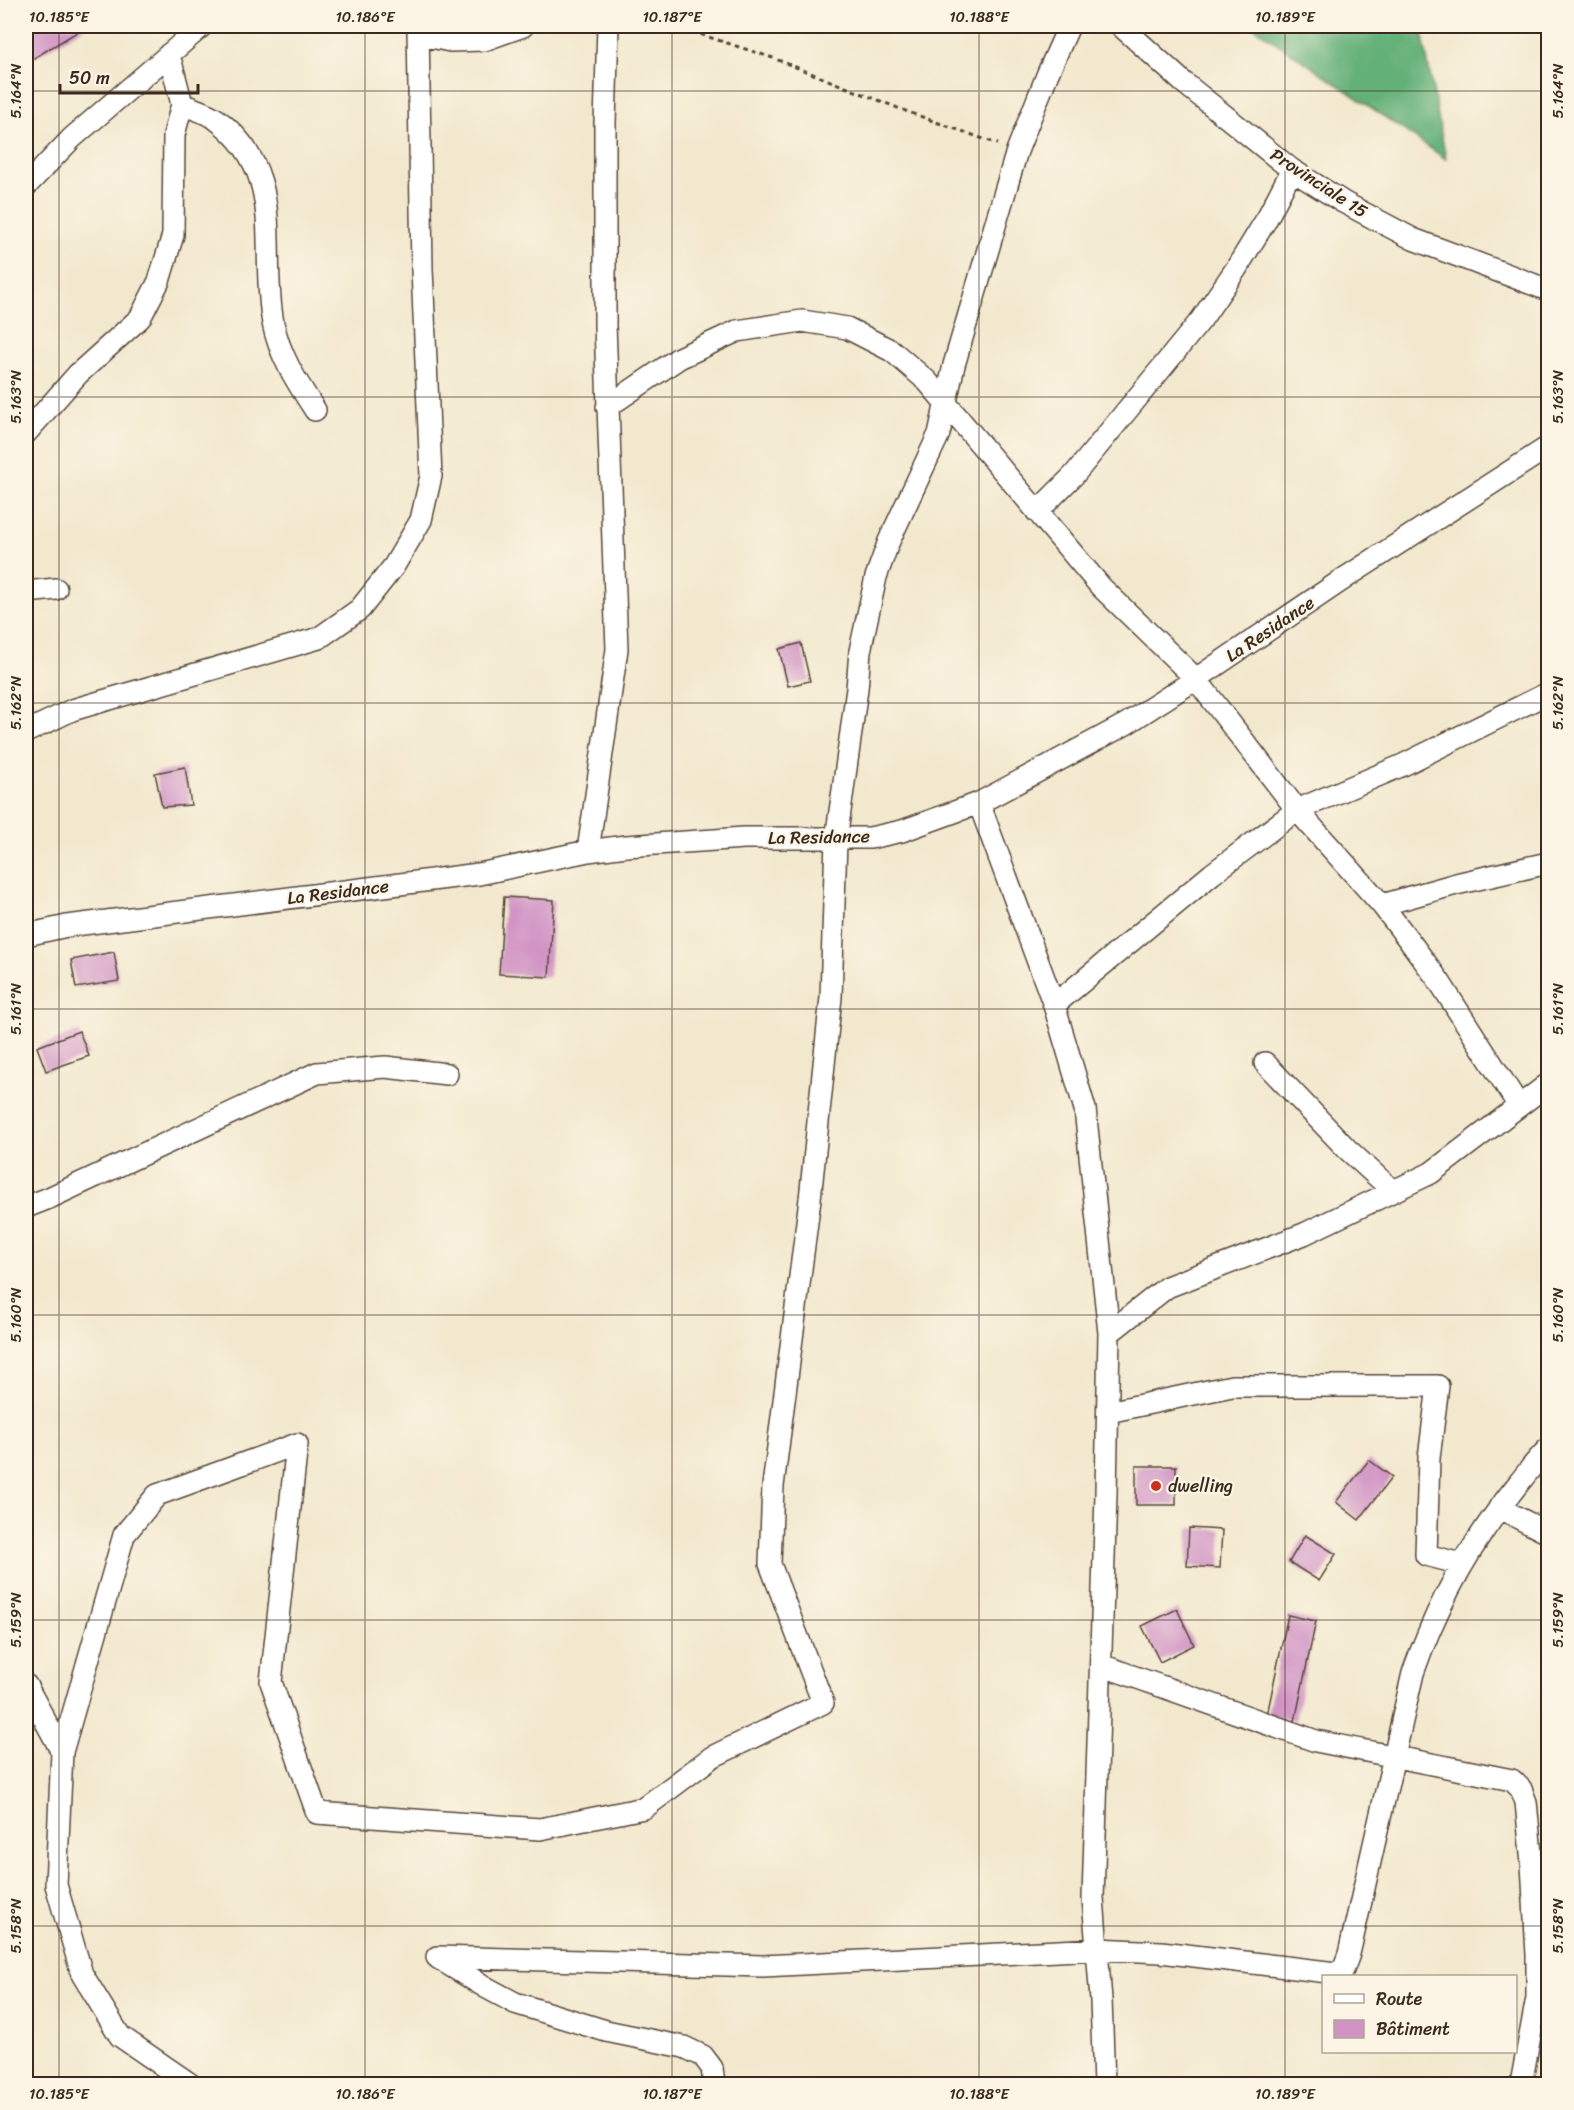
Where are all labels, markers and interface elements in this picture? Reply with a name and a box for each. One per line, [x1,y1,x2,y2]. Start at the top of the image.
text: 10.185°E [29,4,91,30]
text: 10.186°E [335,4,396,30]
text: 10.187°E [642,4,703,30]
text: 10.188°E [949,4,1011,30]
text: 10.189°E [1255,4,1317,30]
scale bar [60,57,198,95]
text: 50 m [69,62,110,94]
text: 5.164°N [3,63,29,118]
text: 5.164°N [1545,63,1571,118]
street label: Provinciale 15 [1264,139,1374,227]
text: 5.163°N [3,370,29,424]
text: 5.163°N [1545,370,1571,424]
street label: La Residance [1219,587,1321,671]
text: 5.162°N [3,675,29,730]
text: 5.162°N [1545,675,1571,730]
street label: La Residance [768,820,870,854]
street label: La Residance [285,870,391,914]
text: 5.161°N [3,982,29,1035]
text: 5.161°N [1545,982,1571,1035]
text: 5.160°N [3,1287,29,1342]
text: 5.160°N [1545,1287,1571,1342]
place label: dwelling [1168,1470,1233,1502]
marker: dwelling [1149,1479,1163,1493]
text: 5.159°N [3,1592,29,1648]
text: 5.159°N [1545,1592,1571,1648]
text: 5.158°N [3,1898,29,1954]
text: 5.158°N [1545,1898,1571,1954]
legend [1322,1975,1517,2053]
text: Route [1376,1983,1423,2015]
text: Bâtiment [1376,2013,1450,2045]
text: 10.185°E [29,2081,91,2107]
text: 10.186°E [335,2081,396,2107]
text: 10.187°E [642,2081,703,2107]
text: 10.188°E [949,2081,1011,2107]
text: 10.189°E [1255,2081,1317,2107]

